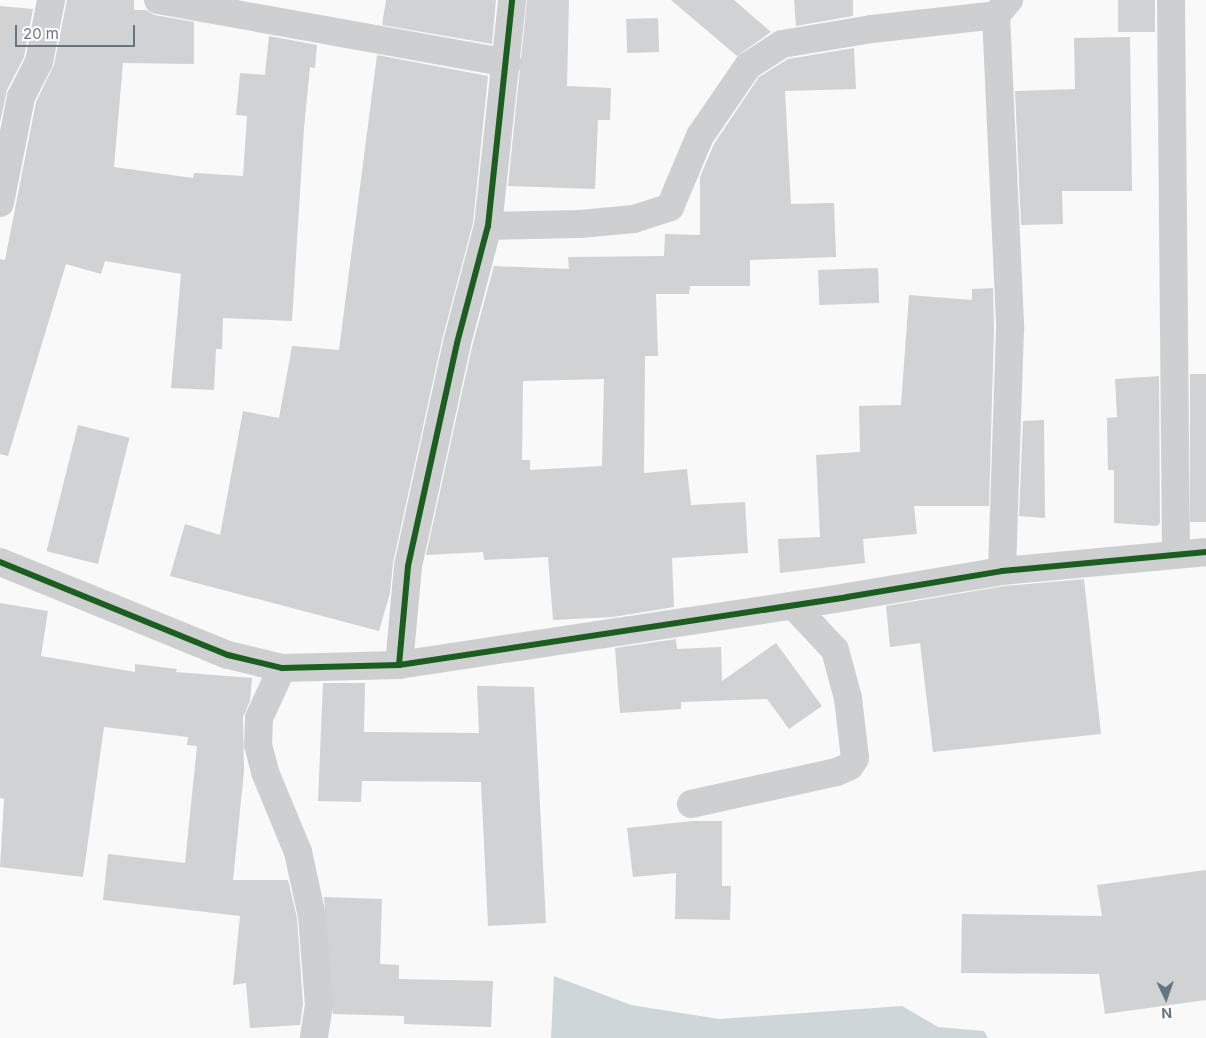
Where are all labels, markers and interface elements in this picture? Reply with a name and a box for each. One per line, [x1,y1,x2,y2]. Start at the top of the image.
scale bar [18,15,138,47]
text: 20 m [23,24,59,43]
north arrow [1141,973,1191,1023]
text: N [1161,1005,1173,1022]

